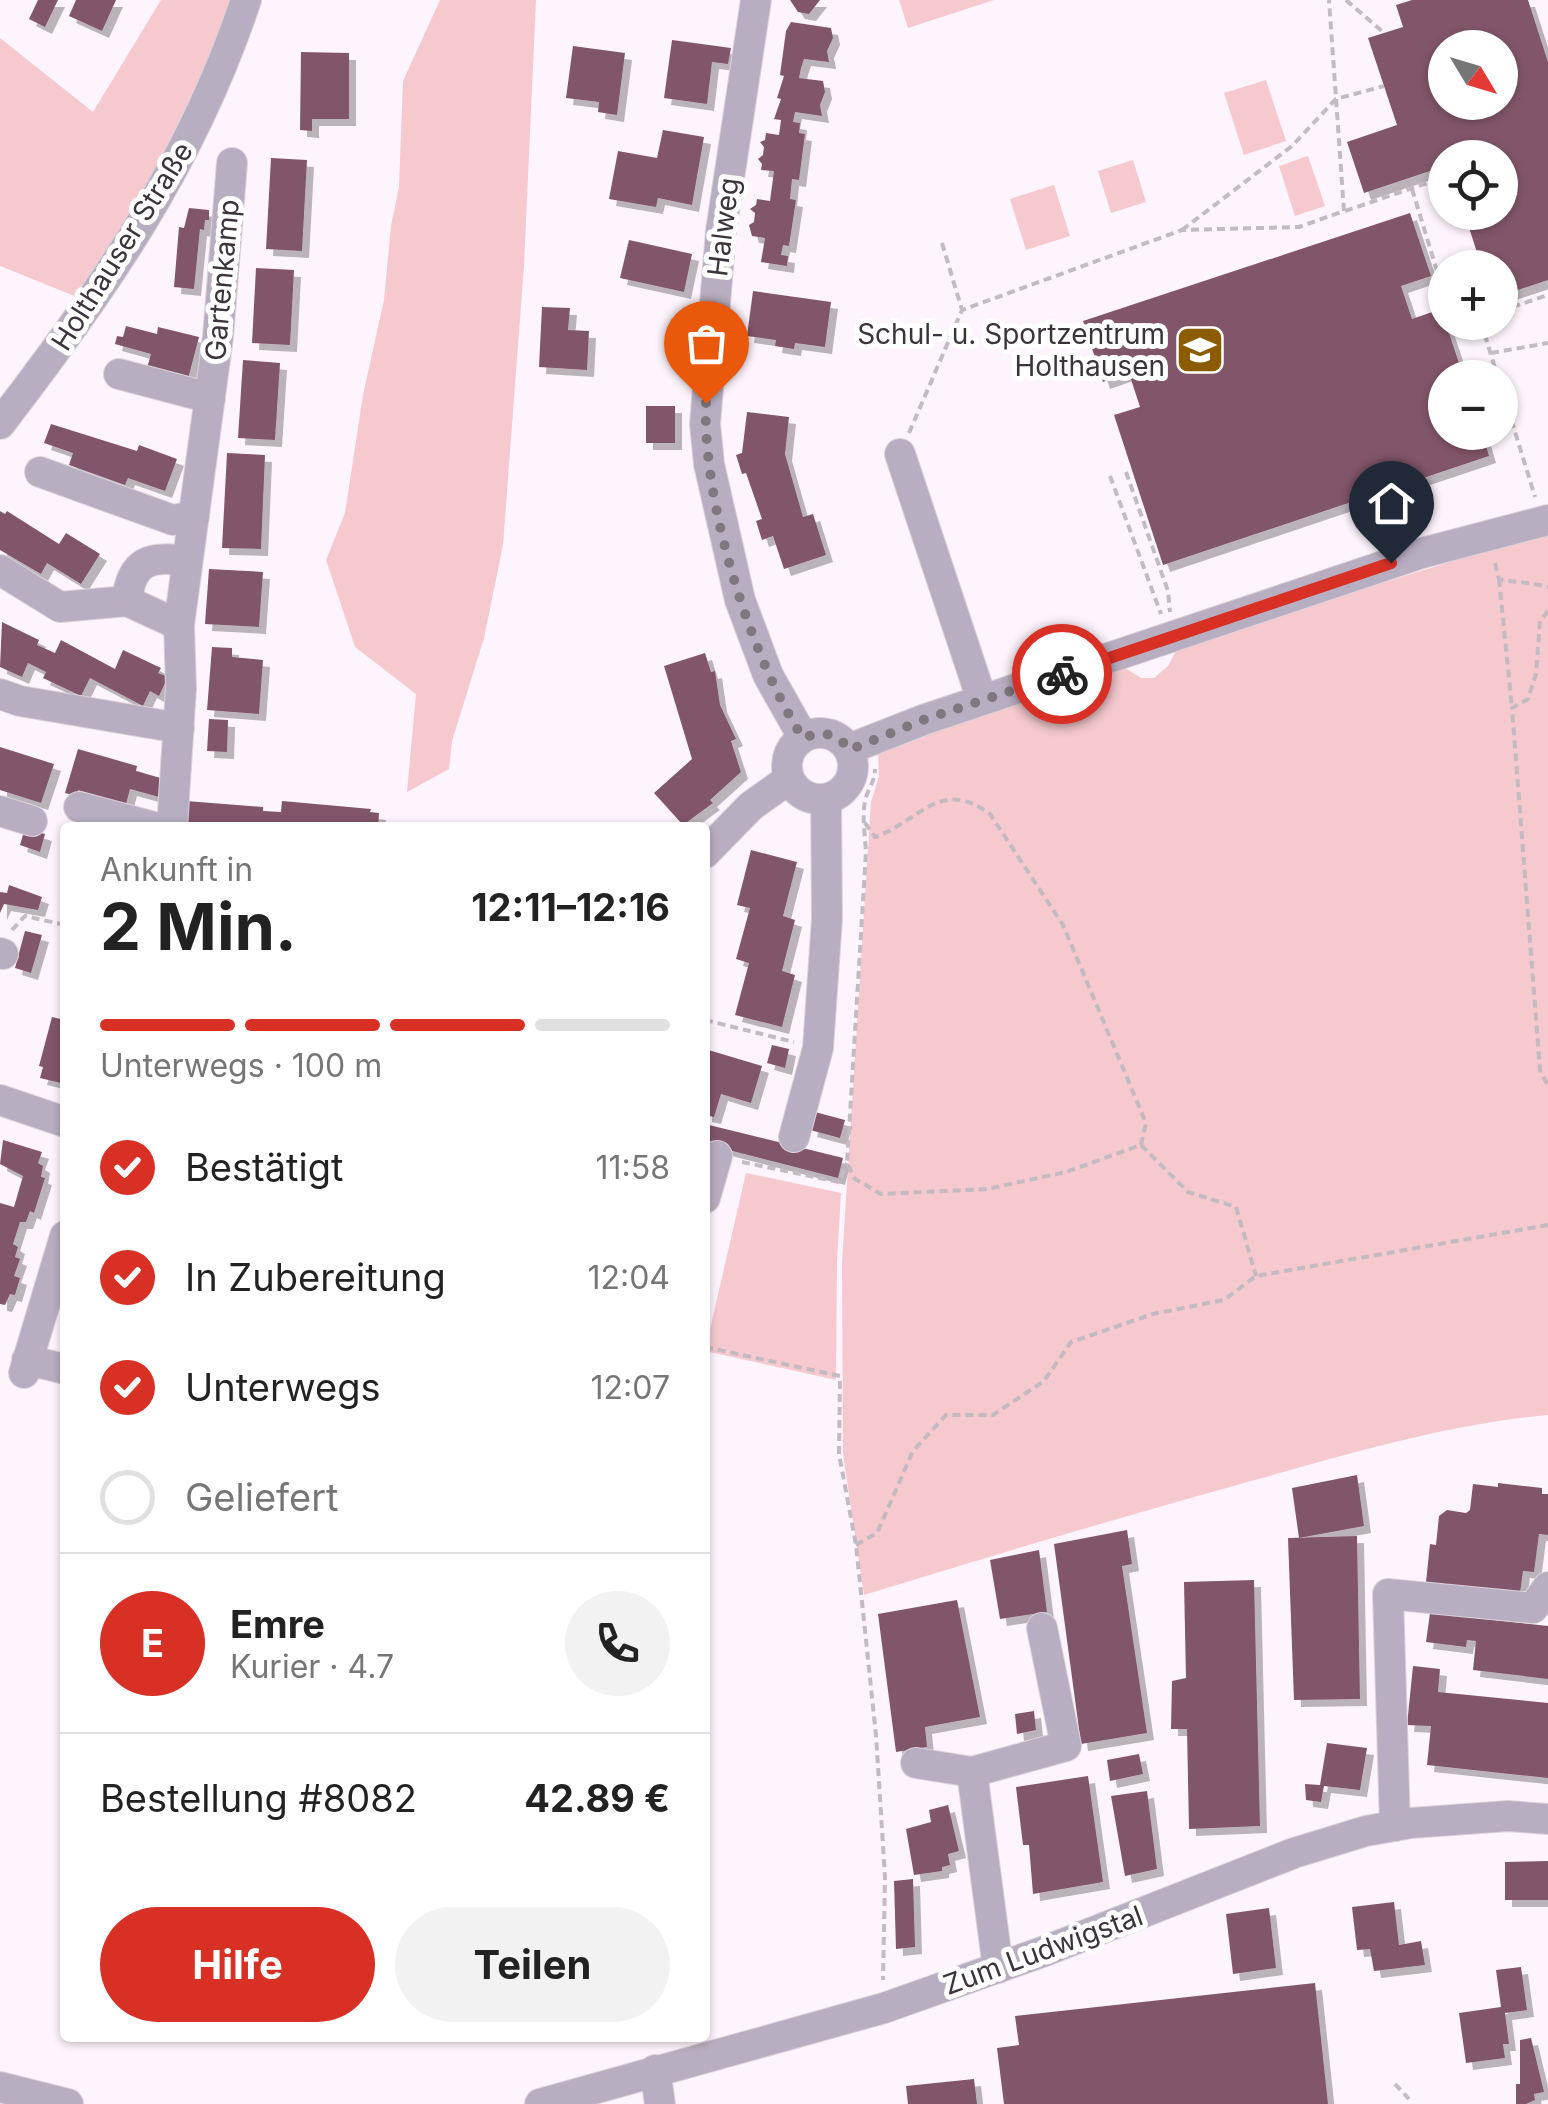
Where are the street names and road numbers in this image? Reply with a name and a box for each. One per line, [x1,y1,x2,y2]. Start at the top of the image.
street label: Holthauser Straße [44,136,200,356]
street label: Halweg [700,176,746,278]
street label: Gartenkamp [198,198,246,362]
street label: Zum Ludwigstal [939,1898,1147,2002]

